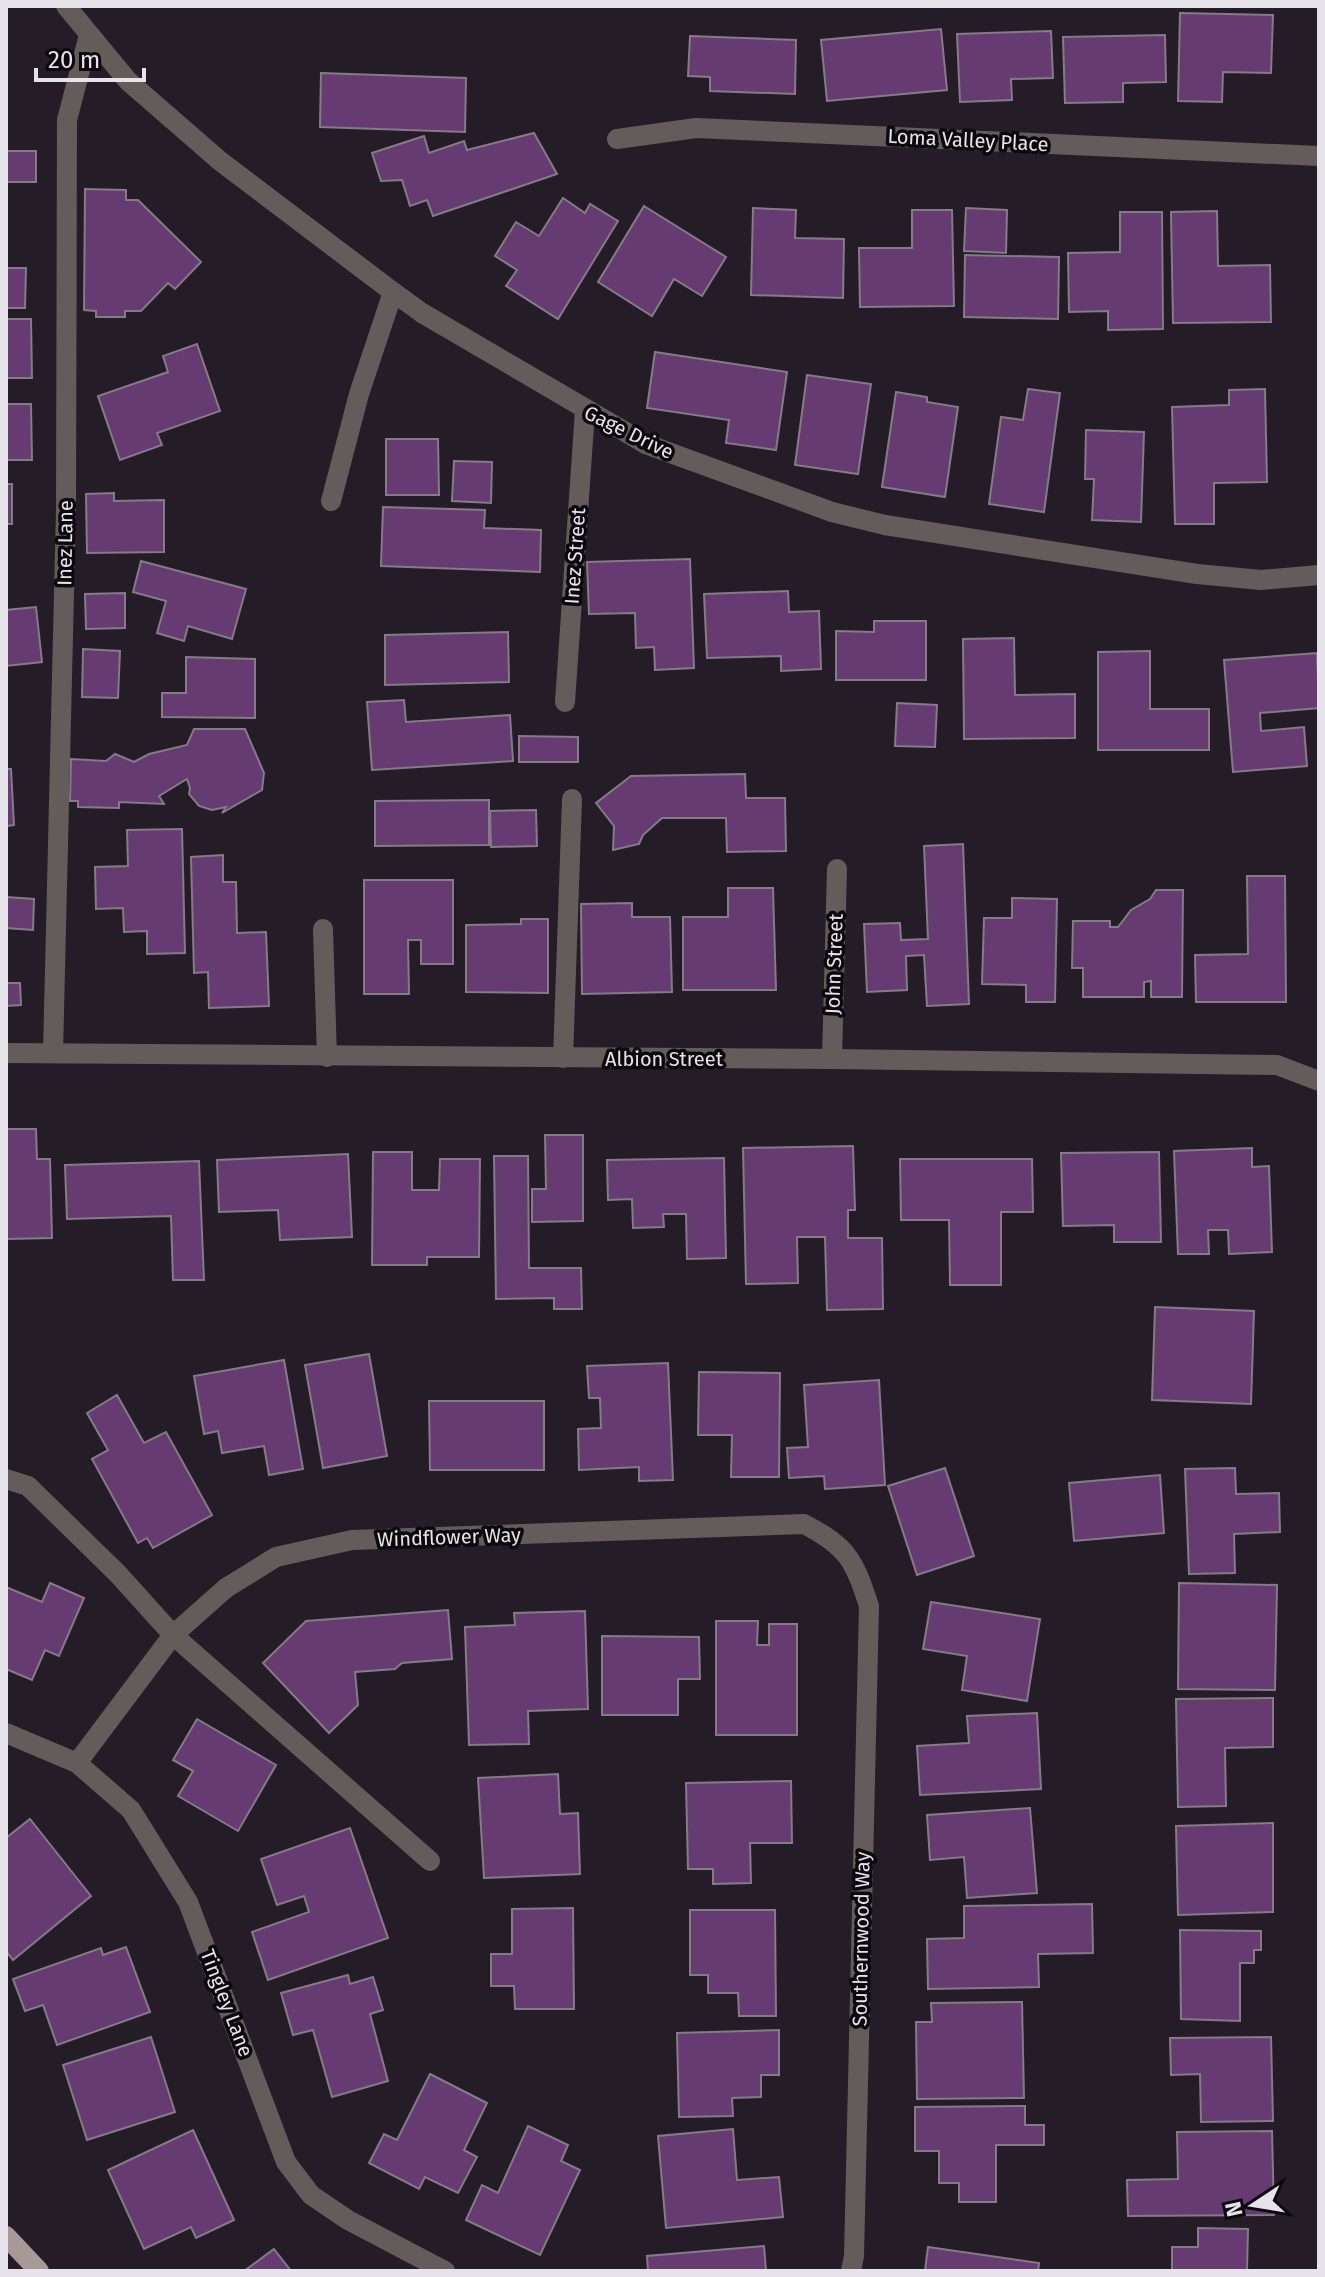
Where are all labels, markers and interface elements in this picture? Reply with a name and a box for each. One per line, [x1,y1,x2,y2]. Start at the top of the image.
scale bar [36,32,144,82]
text: 20 m [48,46,100,74]
street label: Loma Valley Place [887,124,1049,156]
street label: Gage Drive [580,400,678,464]
street label: Inez Lane [52,500,78,586]
street label: Inez Street [560,506,590,605]
street label: John Street [820,912,848,1015]
street label: Albion Street [605,1047,724,1071]
street label: Windflower Way [377,1522,521,1552]
street label: Southernwood Way [847,1851,875,2027]
street label: Tingley Lane [196,1946,258,2060]
north arrow [1213,2165,1293,2245]
text: N [1219,2199,1249,2219]

